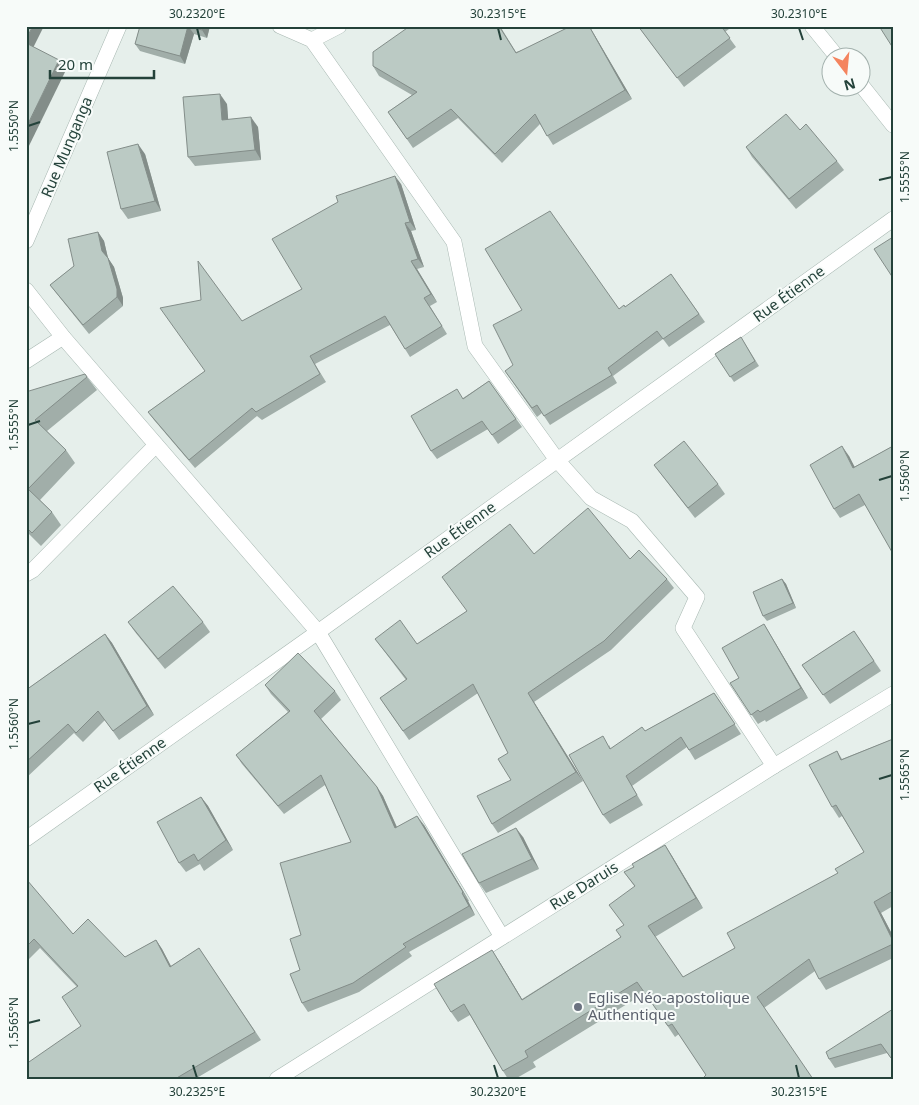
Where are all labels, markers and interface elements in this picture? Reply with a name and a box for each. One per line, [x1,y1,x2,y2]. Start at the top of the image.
text: 30.2320°E [169,5,225,22]
text: 30.2315°E [470,5,526,22]
text: 30.2310°E [771,5,827,22]
scale bar [50,48,154,80]
north arrow [822,48,872,98]
text: 20 m [58,54,93,74]
text: N [842,74,858,96]
street label: Rue Munganga [36,93,96,200]
text: 1.5550°N [5,100,22,152]
text: 1.5555°N [896,151,913,203]
street label: Rue Étienne [749,260,828,326]
text: 1.5555°N [5,399,22,451]
text: 1.5560°N [896,450,913,502]
street label: Rue Étienne [420,496,499,562]
text: 1.5560°N [5,698,22,750]
street label: Rue Étienne [89,732,170,796]
text: 1.5565°N [896,749,913,801]
street label: Rue Daruis [546,856,621,914]
place label: Eglise Néo-apostolique Authentique [588,987,750,1024]
text: 1.5565°N [5,997,22,1049]
marker: Eglise Néo-apostolique Authentique [572,1001,584,1013]
text: 30.2325°E [169,1083,225,1100]
text: 30.2320°E [470,1083,526,1100]
text: 30.2315°E [771,1083,827,1100]

